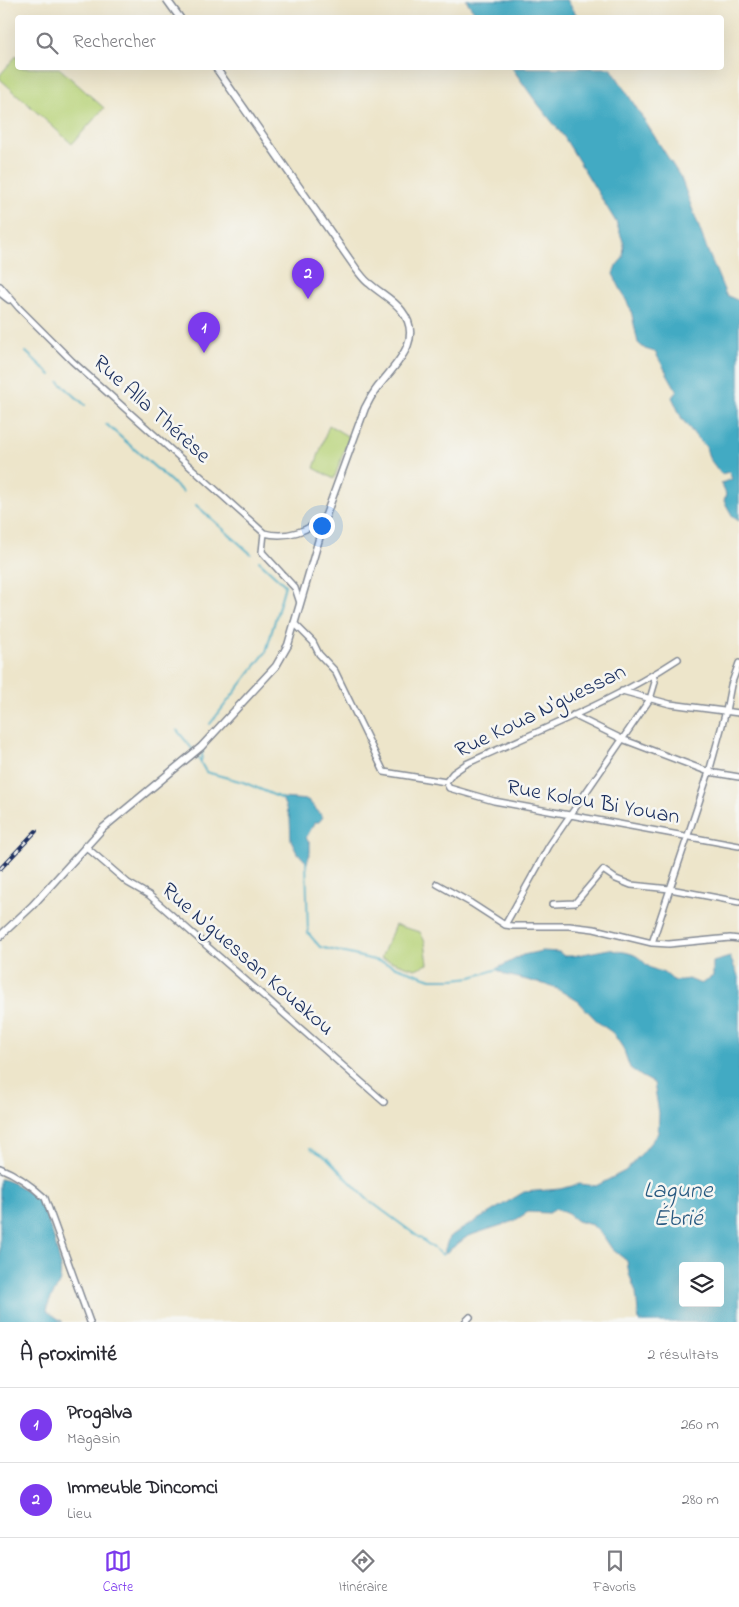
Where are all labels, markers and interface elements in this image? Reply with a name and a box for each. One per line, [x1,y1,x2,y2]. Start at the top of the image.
search box [15,15,724,70]
icon: search [33,29,61,57]
text: Rechercher [73,29,156,56]
pin: 2 [292,258,324,299]
pin: 1 [188,312,220,353]
street label: Rue Alla Thérèse [85,348,217,472]
your location [309,513,335,539]
street label: Rue Koua N'guessan [450,657,632,768]
street label: Rue Kolou Bi Youan [504,772,682,834]
street label: Rue N'guessan Kouakou [153,876,341,1045]
water label: Lagune Ébrié [644,1174,714,1237]
map controls [679,1262,724,1307]
button: layers [679,1262,724,1307]
text: À proximité [20,1340,117,1370]
text: 2 résultats [647,1343,719,1367]
text: Progalva [67,1400,132,1427]
text: 1 [33,1413,39,1437]
text: 260 m [681,1413,719,1437]
text: Magasin [67,1427,120,1451]
text: Immeuble Dincomci [67,1475,218,1502]
text: 2 [32,1488,40,1512]
text: 280 m [682,1488,719,1512]
text: Lieu [67,1502,92,1526]
tab: Carte [103,1547,133,1598]
tab: Itinéraire [339,1547,387,1598]
tab: Favoris [593,1547,636,1598]

